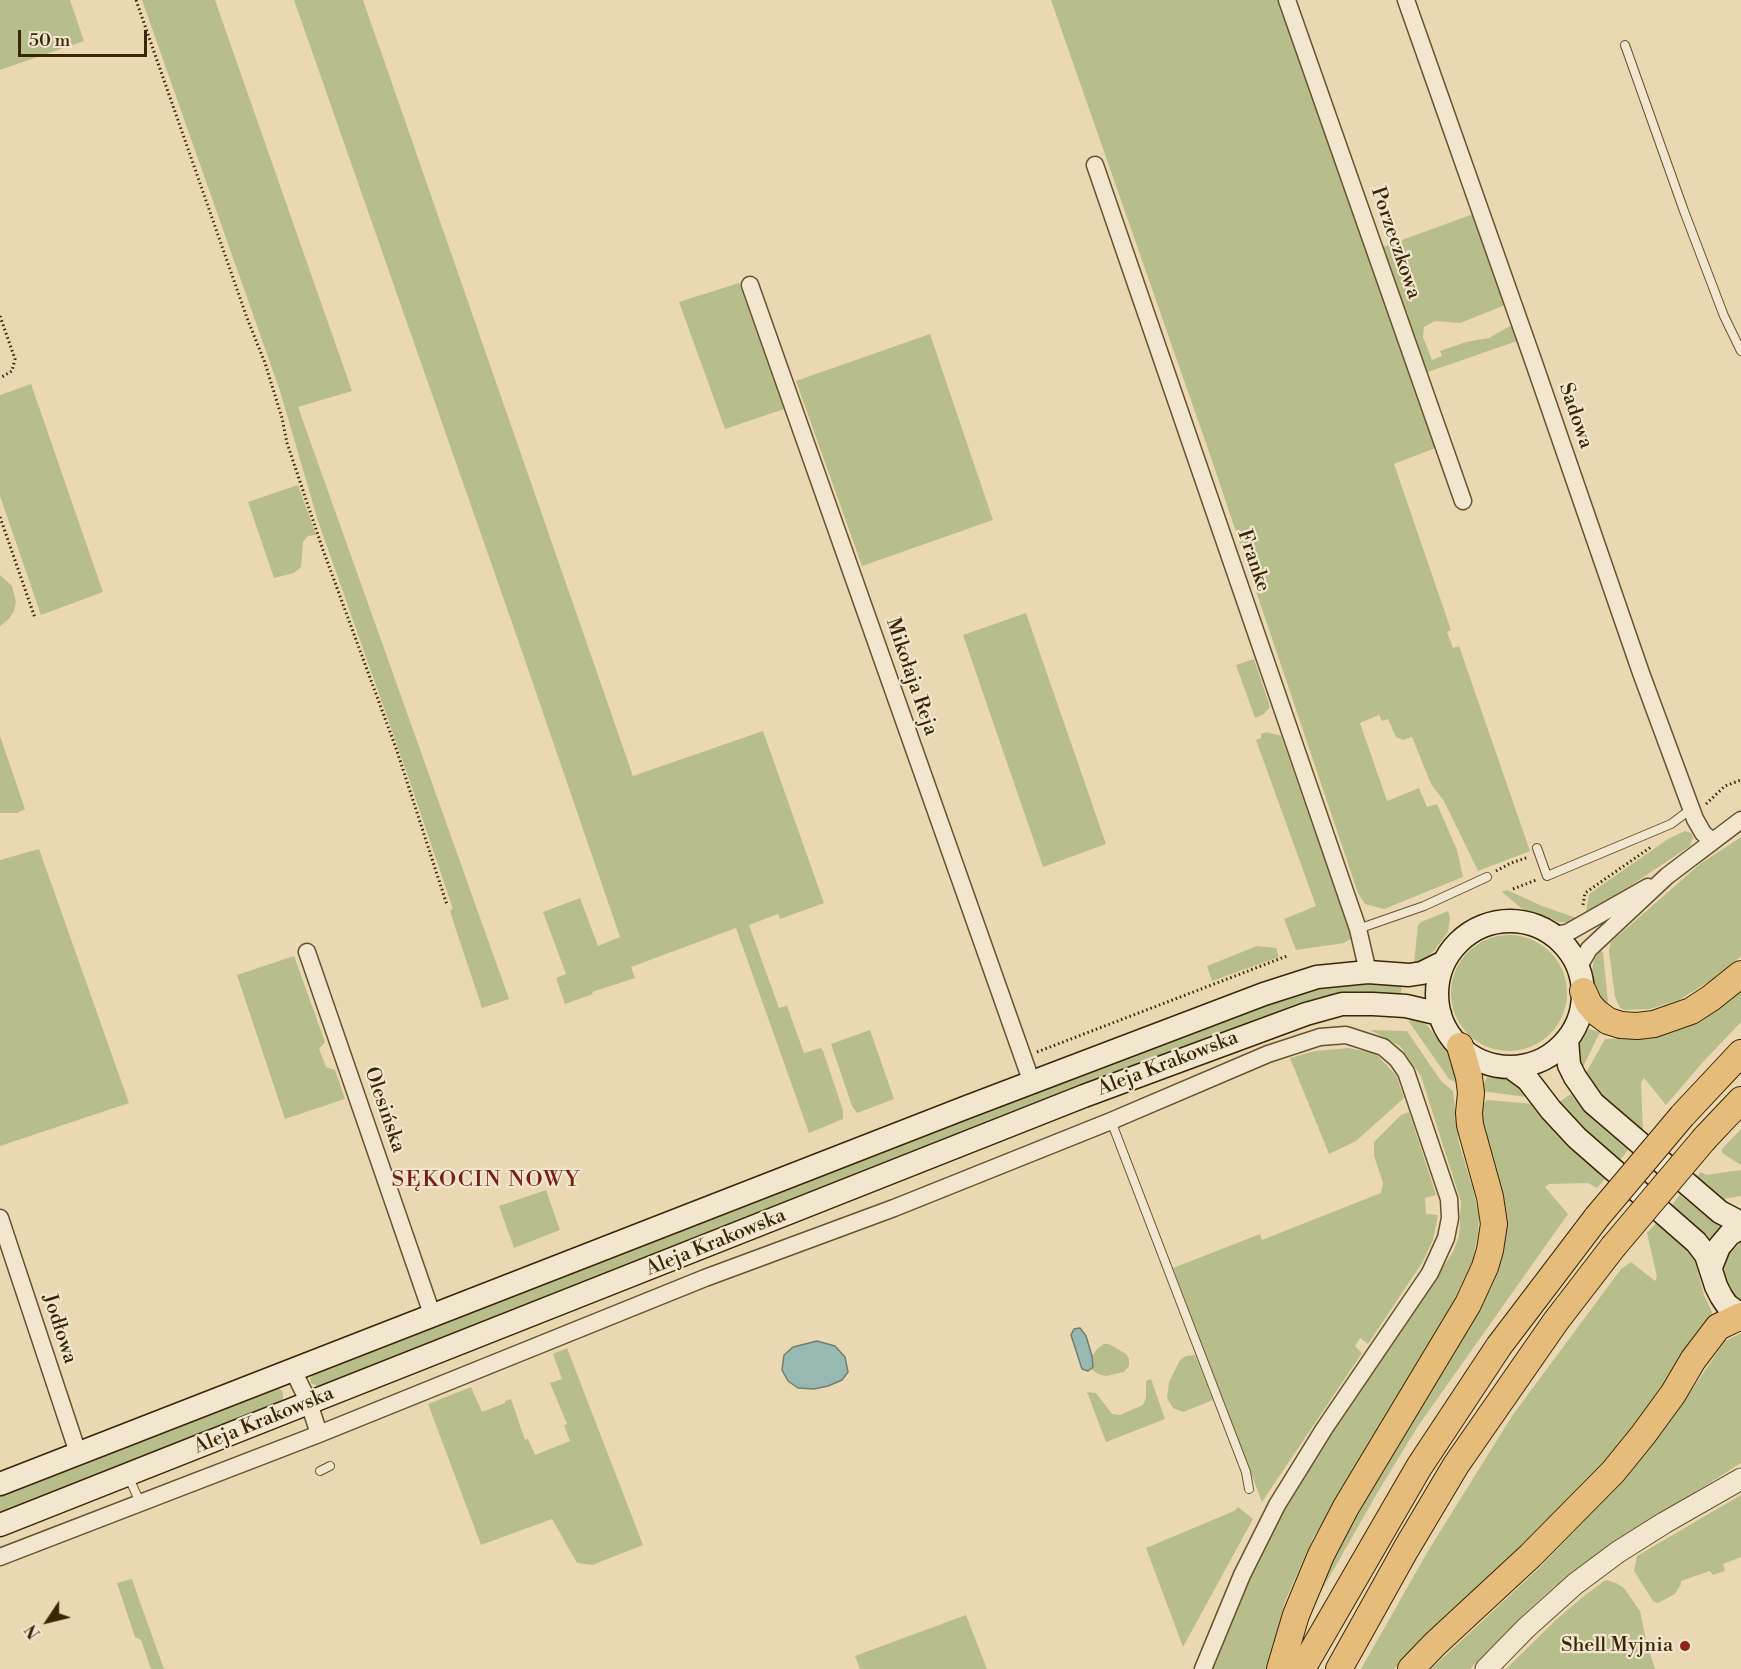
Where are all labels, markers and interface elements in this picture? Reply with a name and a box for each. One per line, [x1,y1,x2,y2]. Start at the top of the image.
scale bar [21,18,150,56]
text: 50 m [29,29,70,52]
street label: Porzeczkowa [1365,184,1425,302]
street label: Sadowa [1553,380,1597,452]
street label: Franke [1231,527,1275,595]
street label: Mikołaja Reja [880,615,942,739]
street label: Aleja Krakowska [1094,1026,1242,1102]
street label: Olesińska [358,1064,410,1156]
district label: SĘKOCIN NOWY [391,1168,581,1194]
street label: Aleja Krakowska [642,1204,790,1282]
street label: Jodłowa [36,1291,82,1367]
street label: Aleja Krakowska [190,1382,338,1460]
north arrow [18,1591,78,1651]
text: N [21,1620,45,1642]
place label: Shell Myjnia [1561,1634,1673,1658]
marker: Shell Myjnia [1678,1639,1692,1653]

